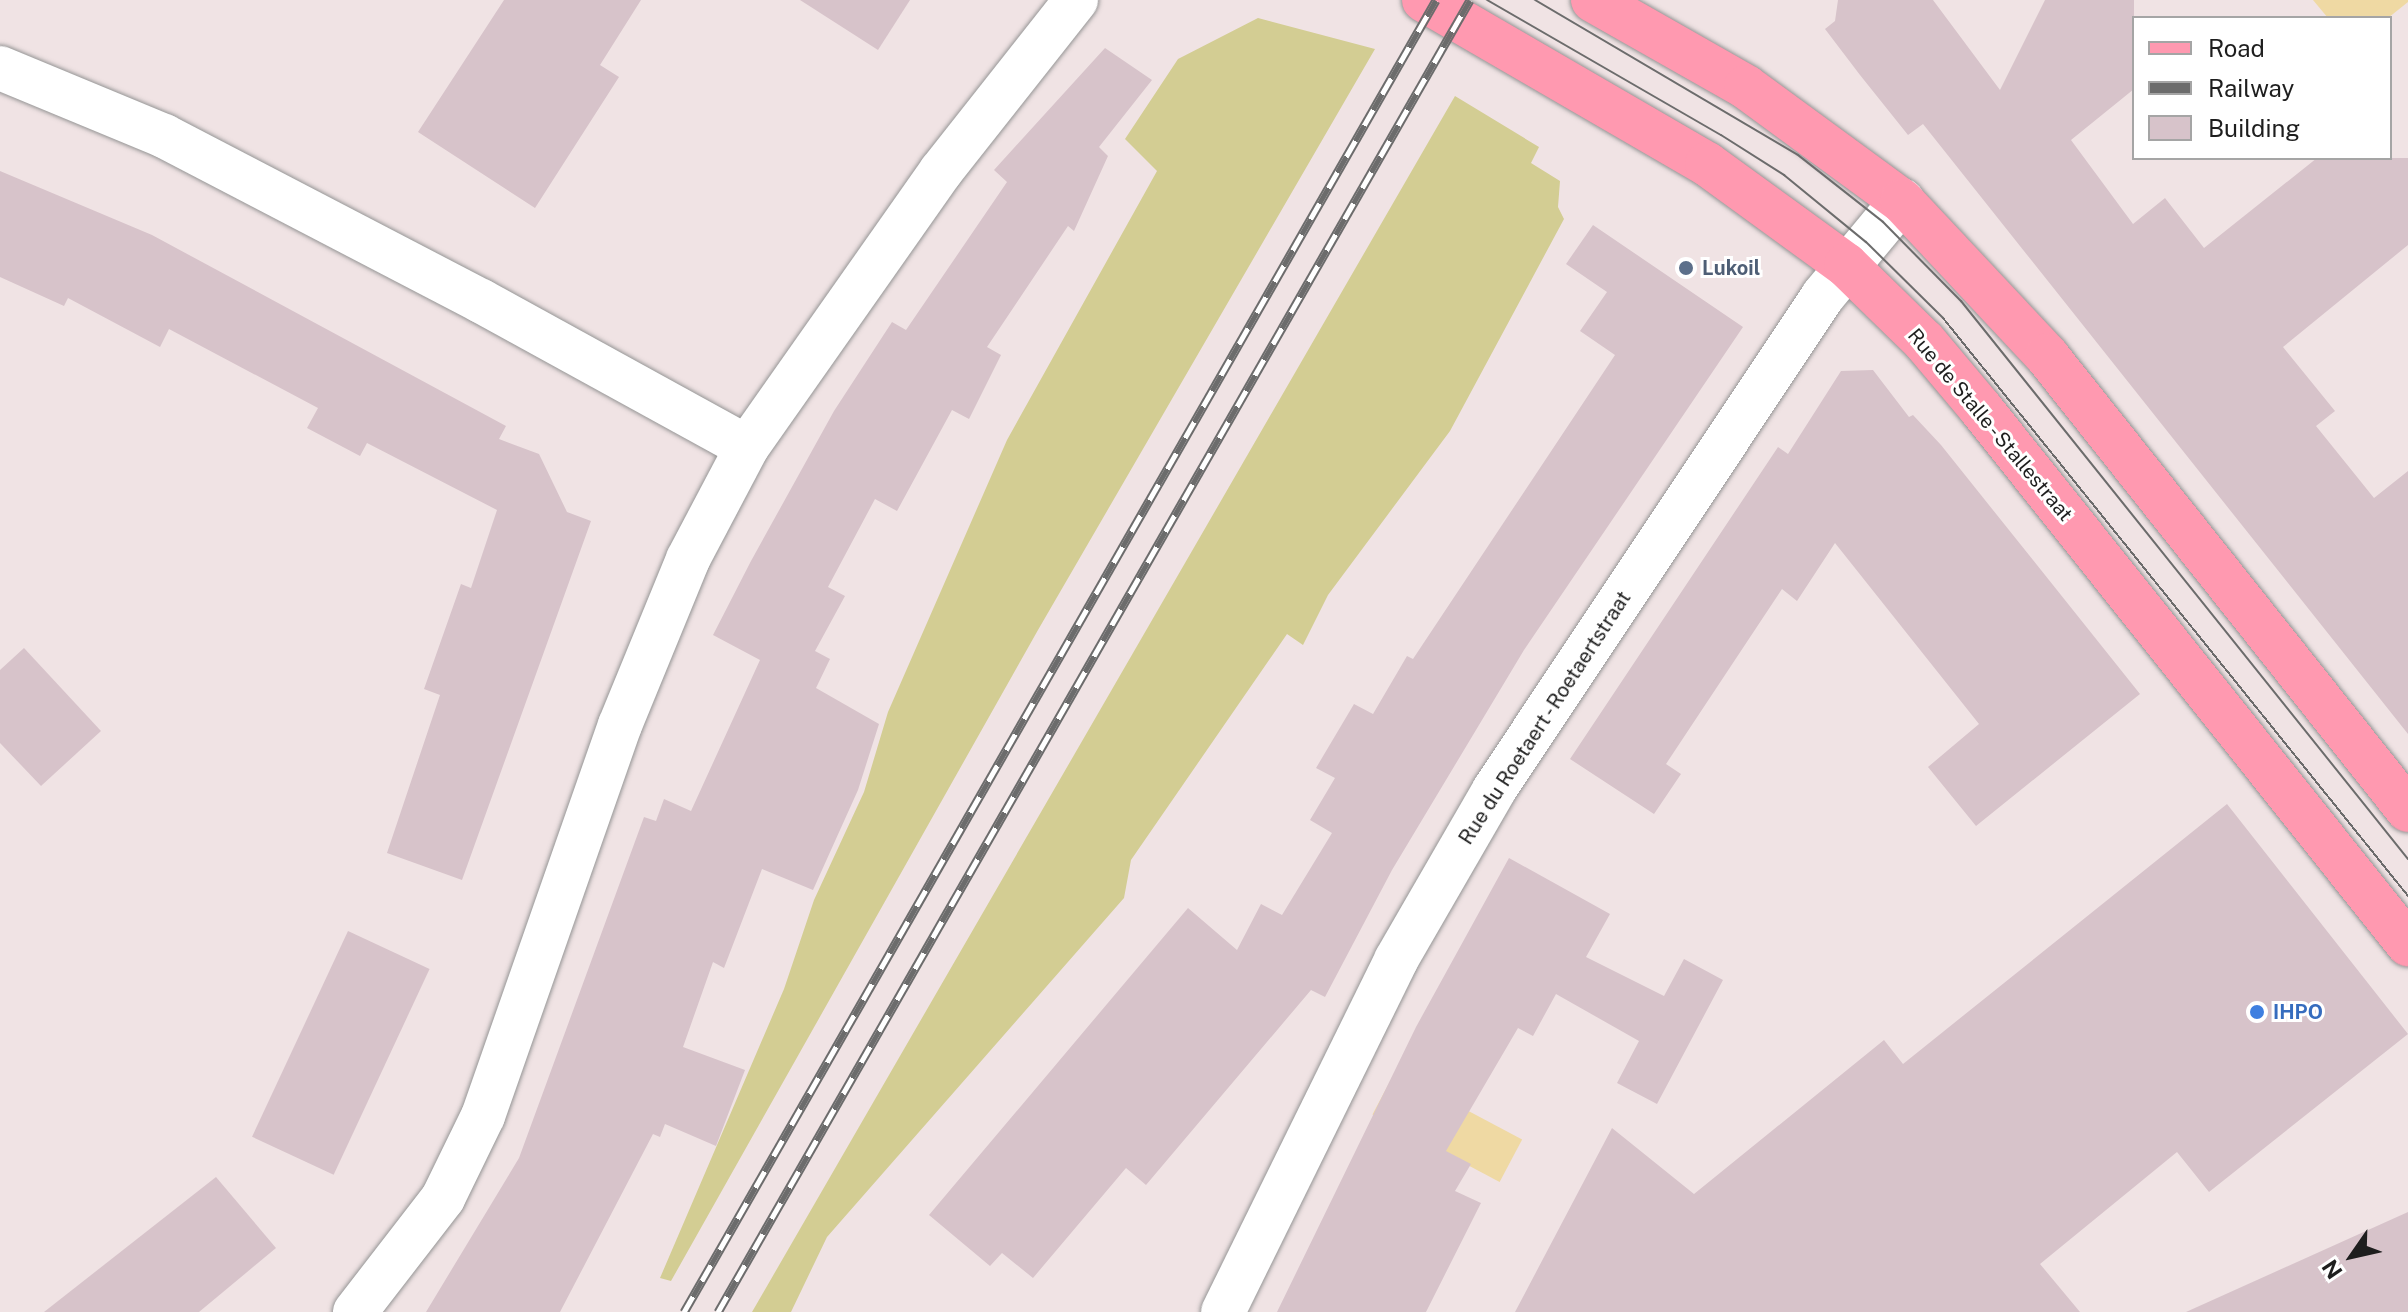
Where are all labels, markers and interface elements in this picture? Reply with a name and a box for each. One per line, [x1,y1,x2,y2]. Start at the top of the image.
legend [2132,16,2392,160]
text: Road [2208,34,2265,62]
text: Railway [2208,74,2294,102]
text: Building [2208,114,2300,142]
place label: Lukoil [1702,256,1760,280]
marker: Lukoil [1677,259,1695,277]
street label: Rue de Stalle - Stallestraat [1900,322,2080,528]
street label: Rue du Roetaert - Roetaertstraat [1452,584,1638,852]
place label: IHPO [2273,1000,2323,1024]
marker: IHPO [2248,1003,2266,1021]
north arrow [2312,1216,2392,1296]
text: N [2317,1255,2348,1284]

